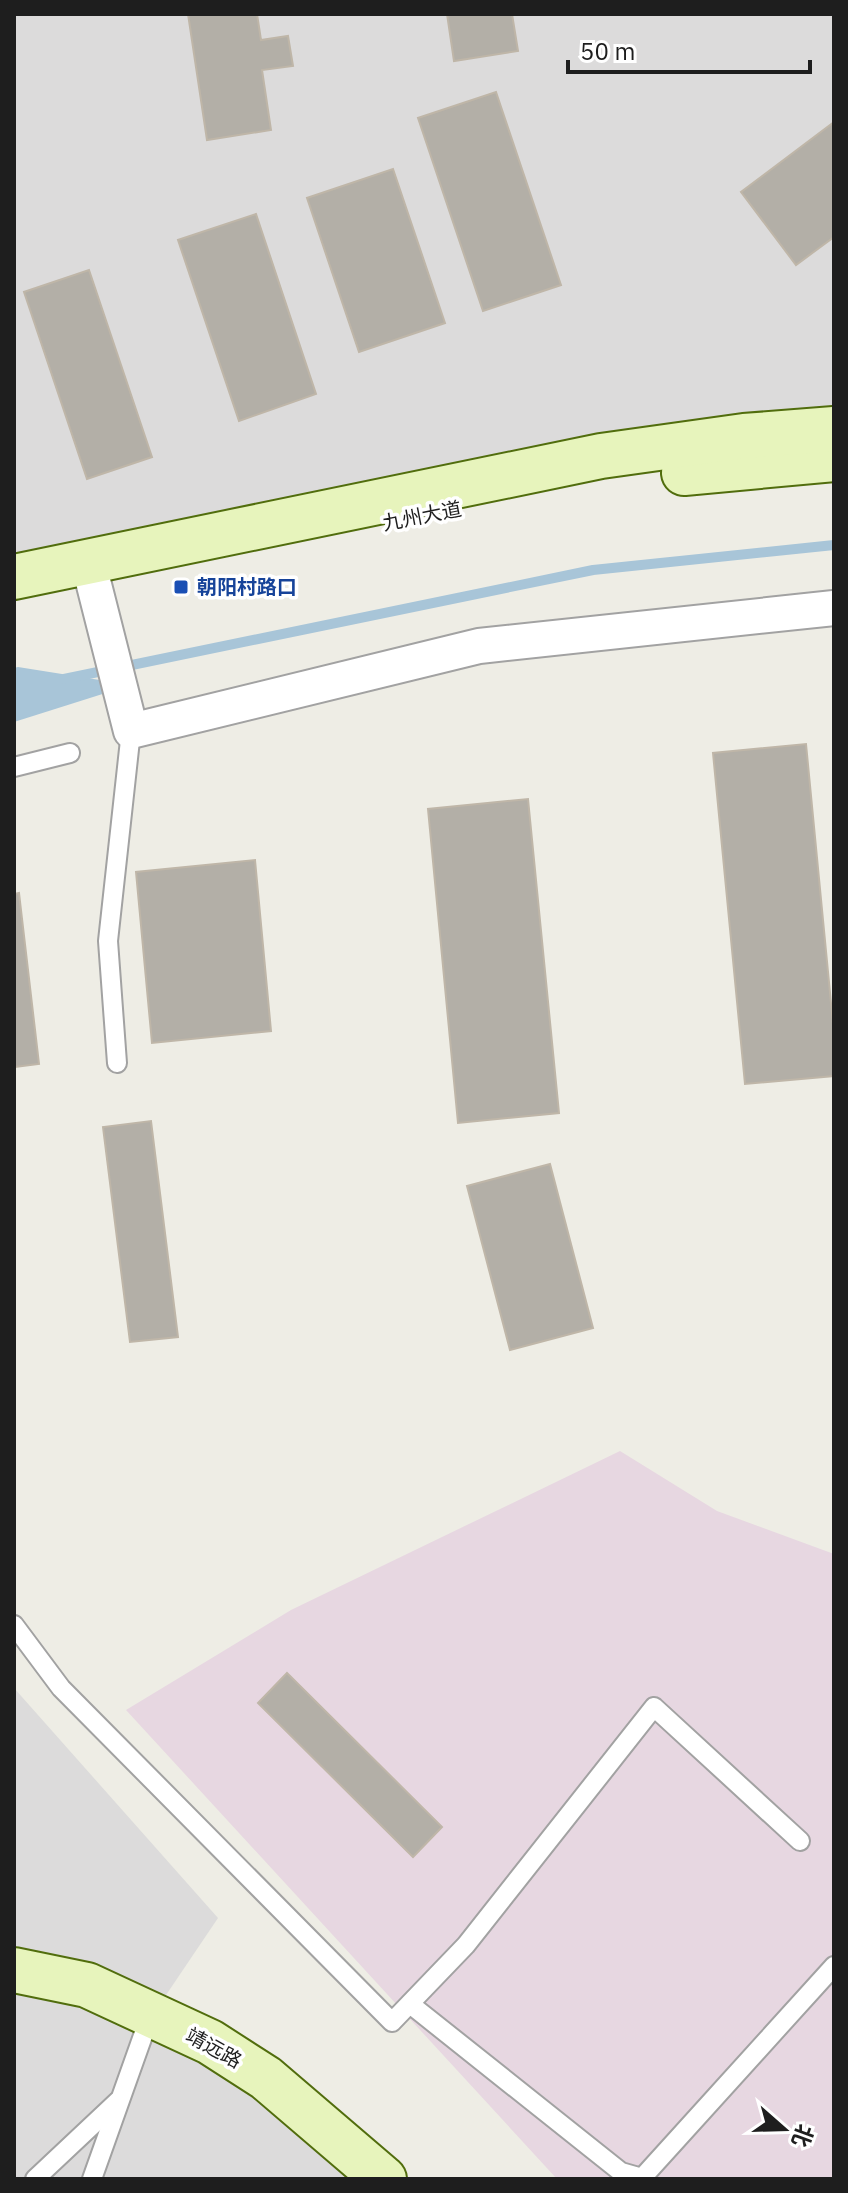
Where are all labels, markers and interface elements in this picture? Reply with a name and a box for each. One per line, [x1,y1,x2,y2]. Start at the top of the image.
scale bar [568,24,810,74]
text: 50 m [580,35,635,67]
street label: 九州大道 [380,495,464,536]
place label: 朝阳村路口 [197,573,297,600]
marker: 朝阳村路口 [172,578,190,596]
street label: 靖远路 [181,2021,247,2074]
north arrow [744,2089,824,2169]
text: 北 [786,2121,821,2151]

